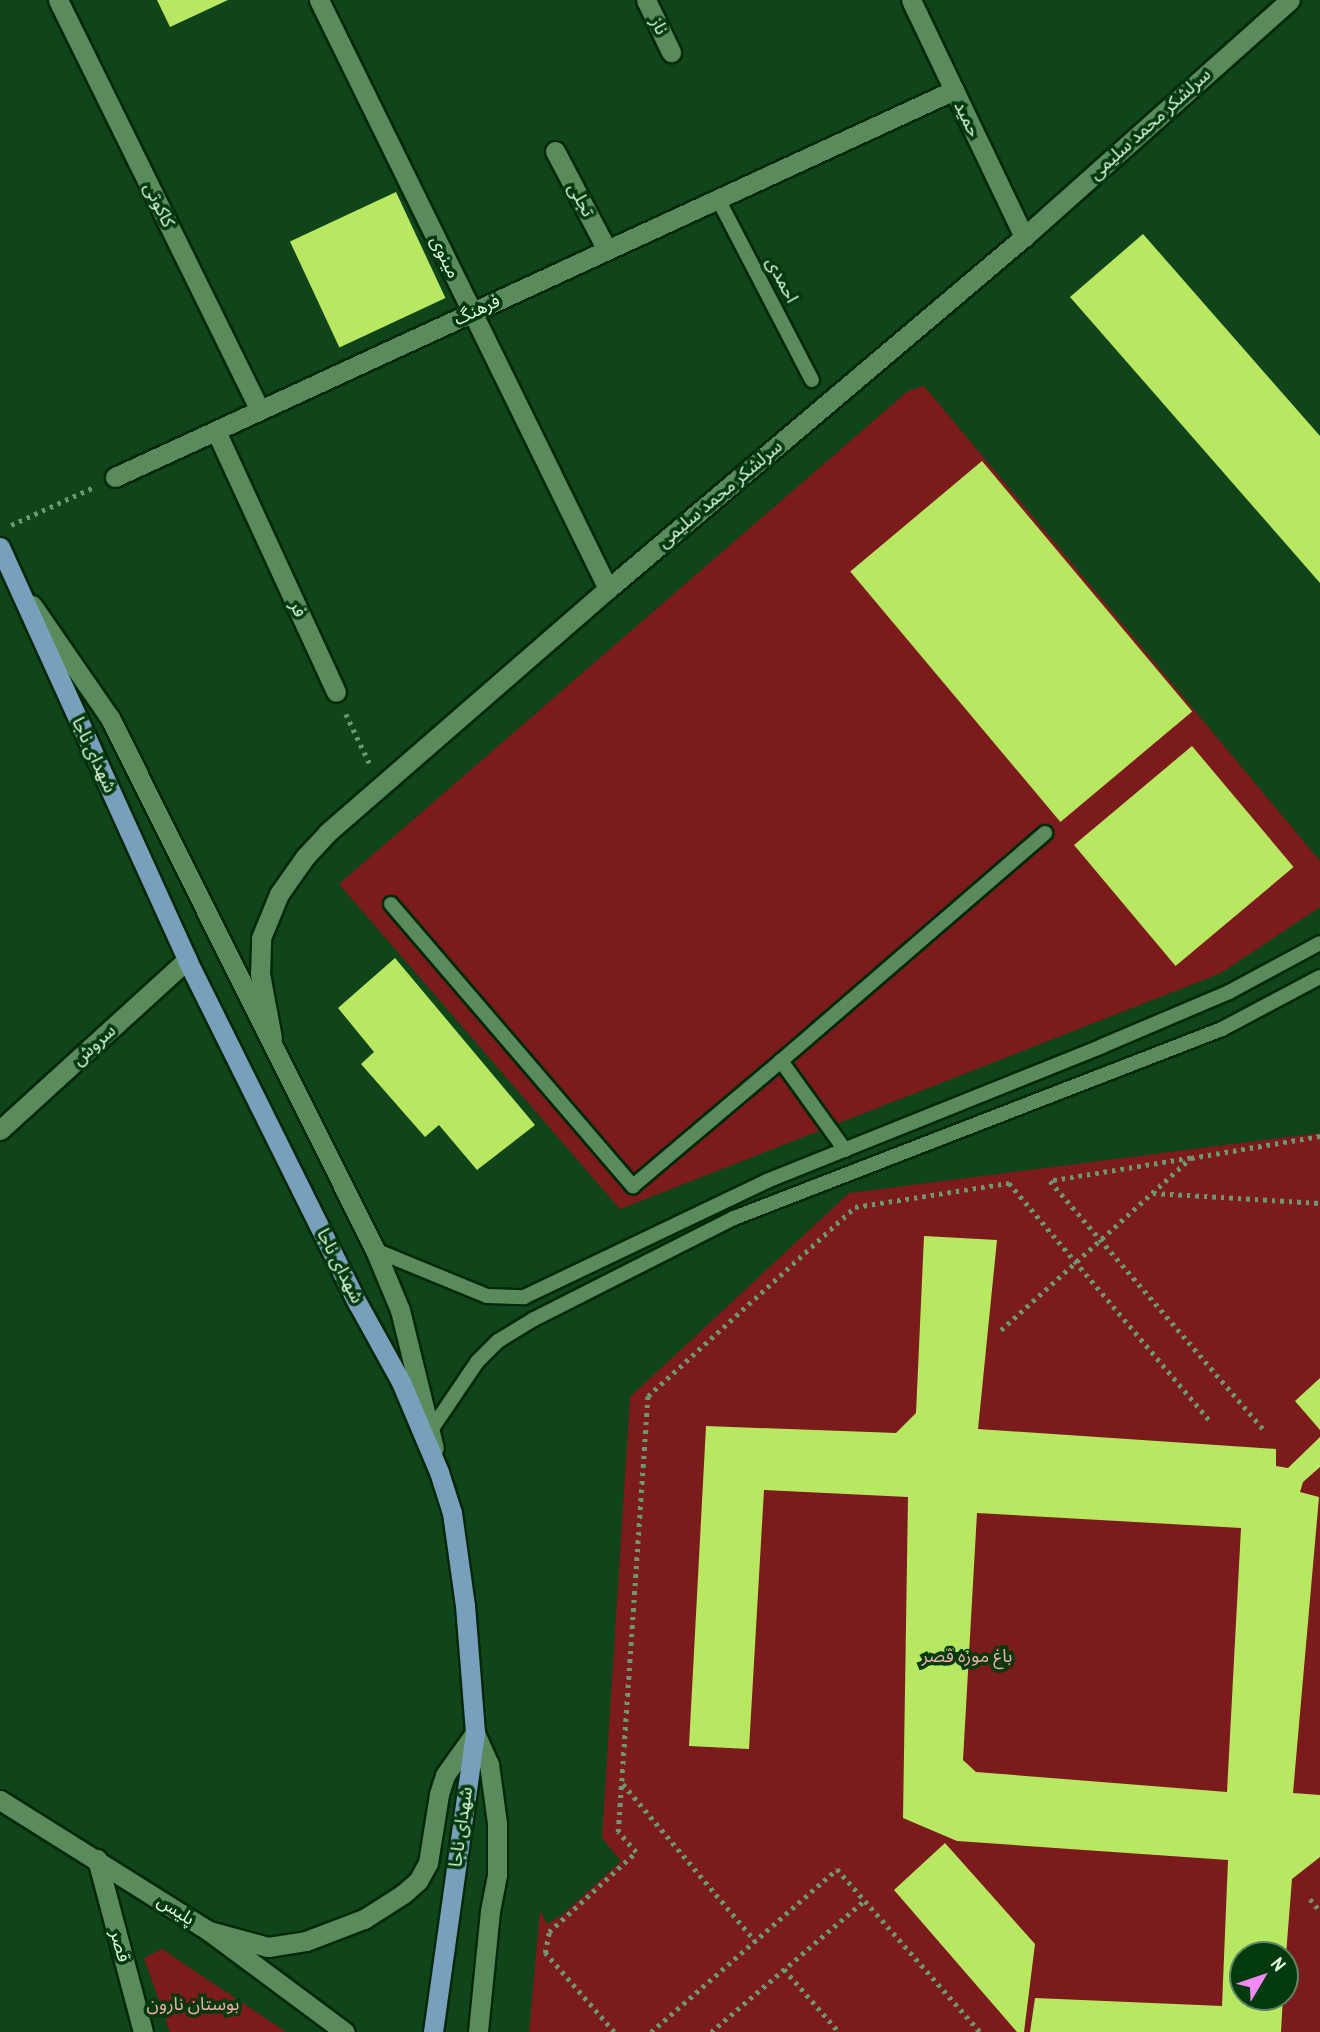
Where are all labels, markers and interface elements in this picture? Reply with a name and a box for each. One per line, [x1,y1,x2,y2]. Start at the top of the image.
street label: ناز [646,14,672,38]
street label: سرلشکر محمد سلیمی [1085,64,1215,184]
street label: حمید [949,98,985,140]
street label: کاکوتی [139,179,179,231]
street label: تجلی [563,179,599,221]
street label: مینوی [426,232,464,282]
street label: احمدی [761,253,803,307]
street label: فرهنگ [450,290,504,330]
street label: سرلشکر محمد سلیمی [653,436,787,552]
street label: فر [285,598,311,620]
street label: شهدای ناجا [67,714,121,796]
street label: سروش [68,1020,120,1070]
street label: شهدای ناجا [312,1225,368,1307]
park label: باغ موزه قصر [922,1645,1012,1667]
street label: شهدای ناجا [445,1785,477,1869]
street label: پلیس [153,1890,199,1930]
street label: قصر [105,1928,135,1964]
north arrow [1229,1941,1299,2011]
text: N [1265,1951,1292,1977]
park label: بوستان نارون [147,1993,239,2015]

